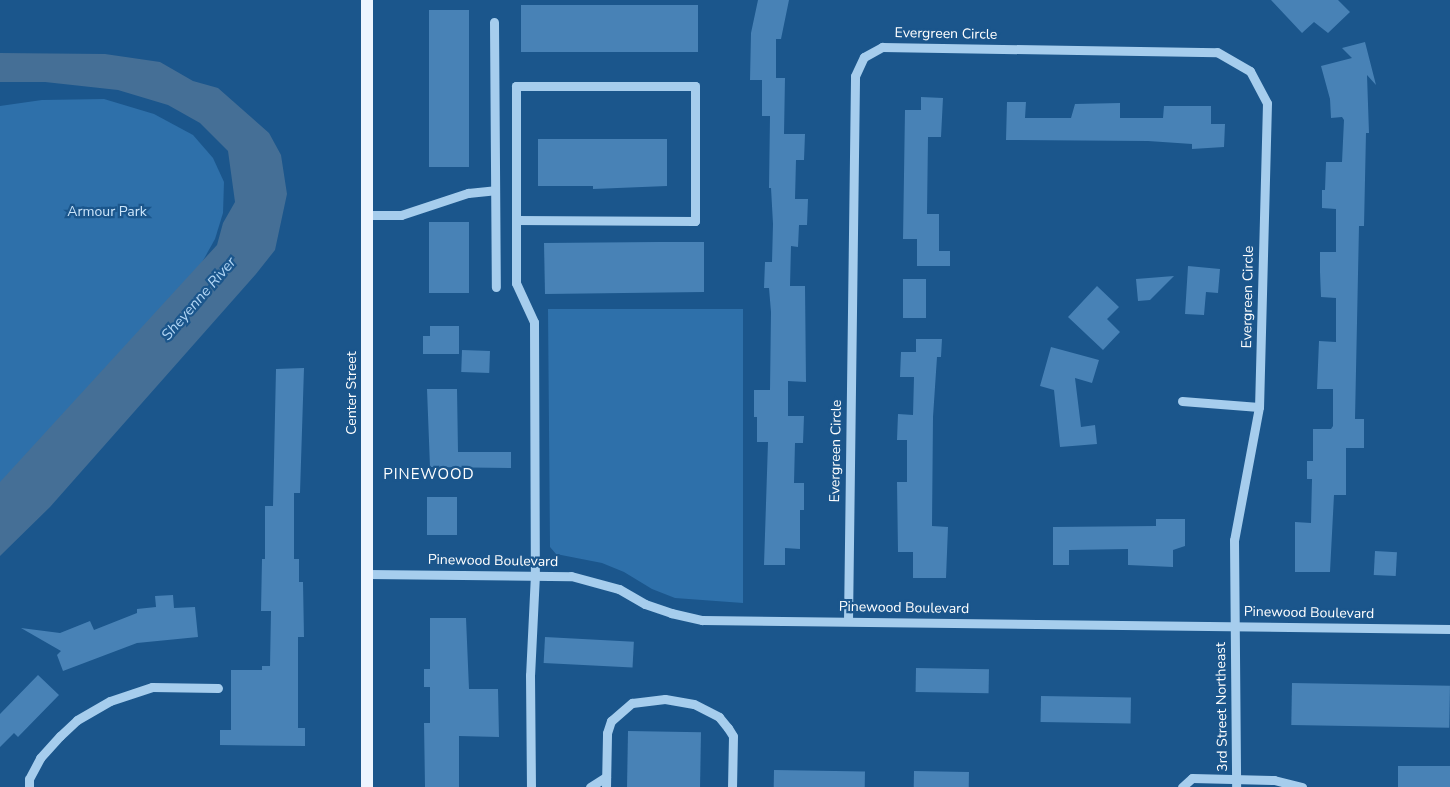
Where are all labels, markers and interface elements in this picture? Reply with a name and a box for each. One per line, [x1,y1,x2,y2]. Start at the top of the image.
street label: Evergreen Circle [895,25,997,43]
park label: Armour Park [67,204,147,220]
street label: Evergreen Circle [1239,246,1257,348]
water label: Sheyenne River [158,254,240,344]
street label: Center Street [344,351,360,435]
street label: Evergreen Circle [827,400,845,502]
district label: PINEWOOD [382,466,476,484]
street label: Pinewood Boulevard [428,551,558,571]
street label: Pinewood Boulevard [839,598,969,618]
street label: Pinewood Boulevard [1244,603,1374,623]
street label: 3rd Street Northeast [1212,642,1232,772]

